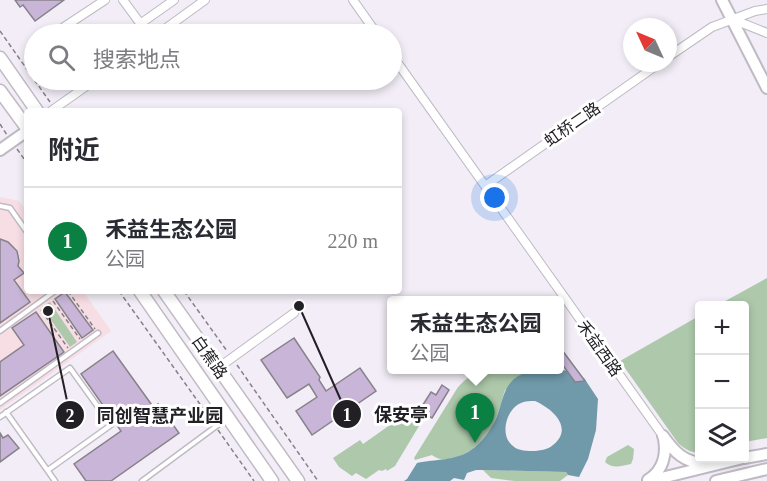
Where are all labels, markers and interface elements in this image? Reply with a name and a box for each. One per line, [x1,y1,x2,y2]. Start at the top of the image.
north arrow [623,18,677,72]
search box [24,24,402,90]
icon: search [45,41,78,74]
text: 搜索地点 [93,47,181,72]
street label: 虹桥二路 [541,99,603,150]
text: 附近 [48,136,100,165]
your location [480,183,509,212]
text: 禾益生态公园 [105,217,237,242]
text: 1 [63,230,73,252]
text: 220 m [327,230,378,252]
text: 公园 [105,248,145,270]
popup [387,296,564,374]
map controls [695,301,749,463]
button: + [695,301,749,355]
text: 禾益生态公园 [409,311,542,336]
street label: 禾益西路 [574,317,625,379]
street label: 白蕉路 [189,333,230,382]
text: 公园 [409,342,449,364]
button: − [695,355,749,409]
pin: 1 [456,394,494,443]
callout: 保安亭 [332,396,440,432]
callout: 同创智慧产业园 [55,397,235,433]
text: 1 [343,405,352,425]
text: 保安亭 [374,405,428,425]
text: 2 [66,406,75,426]
text: 同创智慧产业园 [97,406,223,426]
button: layers [695,409,749,463]

